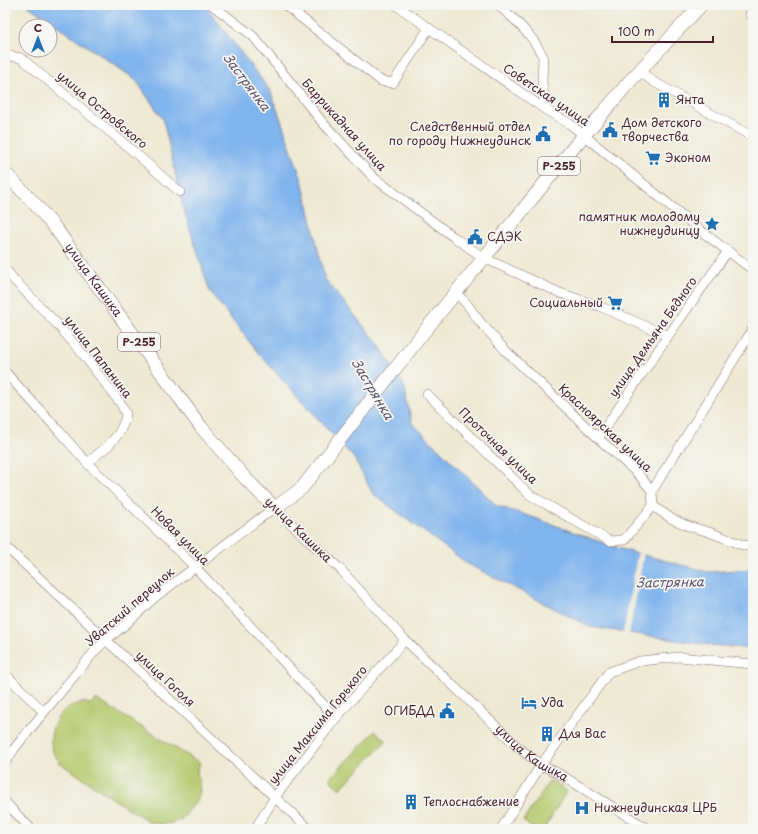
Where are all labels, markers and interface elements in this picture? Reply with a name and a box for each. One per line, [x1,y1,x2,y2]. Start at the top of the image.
north arrow [18,18,58,58]
scale bar [612,18,713,44]
text: С [34,19,42,36]
text: 100 m [618,22,655,40]
water label: Застрянка [219,49,276,115]
street label: Советская улица [500,59,594,130]
street label: улица Островского [53,66,152,153]
street label: Баррикадная улица [298,74,391,175]
place label: Янта [676,90,705,108]
building icon: Янта [655,91,673,109]
place label: Дом детского творчества [621,113,702,145]
place label: Следственный отдел по городу Нижнеудинск [389,117,532,149]
public building icon: Дом детского творчества [601,121,619,139]
public building icon: Следственный отдел по городу Нижнеудинск [534,125,552,143]
place label: Эконом [665,148,711,166]
supermarket icon: Эконом [644,149,662,167]
road number: Р-255 [538,157,580,175]
place label: памятник молодому нижнеудинцу [579,207,700,239]
place icon: памятник молодому нижнеудинцу [703,215,721,233]
place label: СДЭК [487,227,522,245]
public building icon: СДЭК [466,228,484,246]
street label: улица Кашика [61,239,128,320]
street label: улица Демьяна Бедного [604,272,701,400]
place label: Социальный [529,293,603,311]
supermarket icon: Социальный [606,294,624,312]
street label: улица Папанина [61,311,137,402]
road number: Р-255 [118,333,160,351]
water label: Застрянка [348,355,399,423]
street label: Красноярская улица [555,379,657,476]
street label: Проточная улица [455,403,542,488]
street label: улица Кашика [261,492,337,566]
street label: Новая улица [147,502,214,569]
street label: Уватский переулок [81,562,178,650]
water label: Застрянка [636,571,705,592]
street label: улица Гоголя [132,646,199,711]
street label: улица Максима Горького [264,661,371,788]
place label: Уда [541,693,564,711]
hotel icon: Уда [520,694,538,712]
place label: ОГИБДД [384,701,435,719]
public building icon: ОГИБДД [438,702,456,720]
street label: улица Кашика [492,720,573,786]
place label: Для Вас [558,724,606,742]
building icon: Для Вас [538,725,556,743]
place label: Теплоснабжение [423,792,519,810]
building icon: Теплоснабжение [402,793,420,811]
place label: Нижнеудинская ЦРБ [594,798,717,816]
hospital icon: Нижнеудинская ЦРБ [573,799,591,817]

